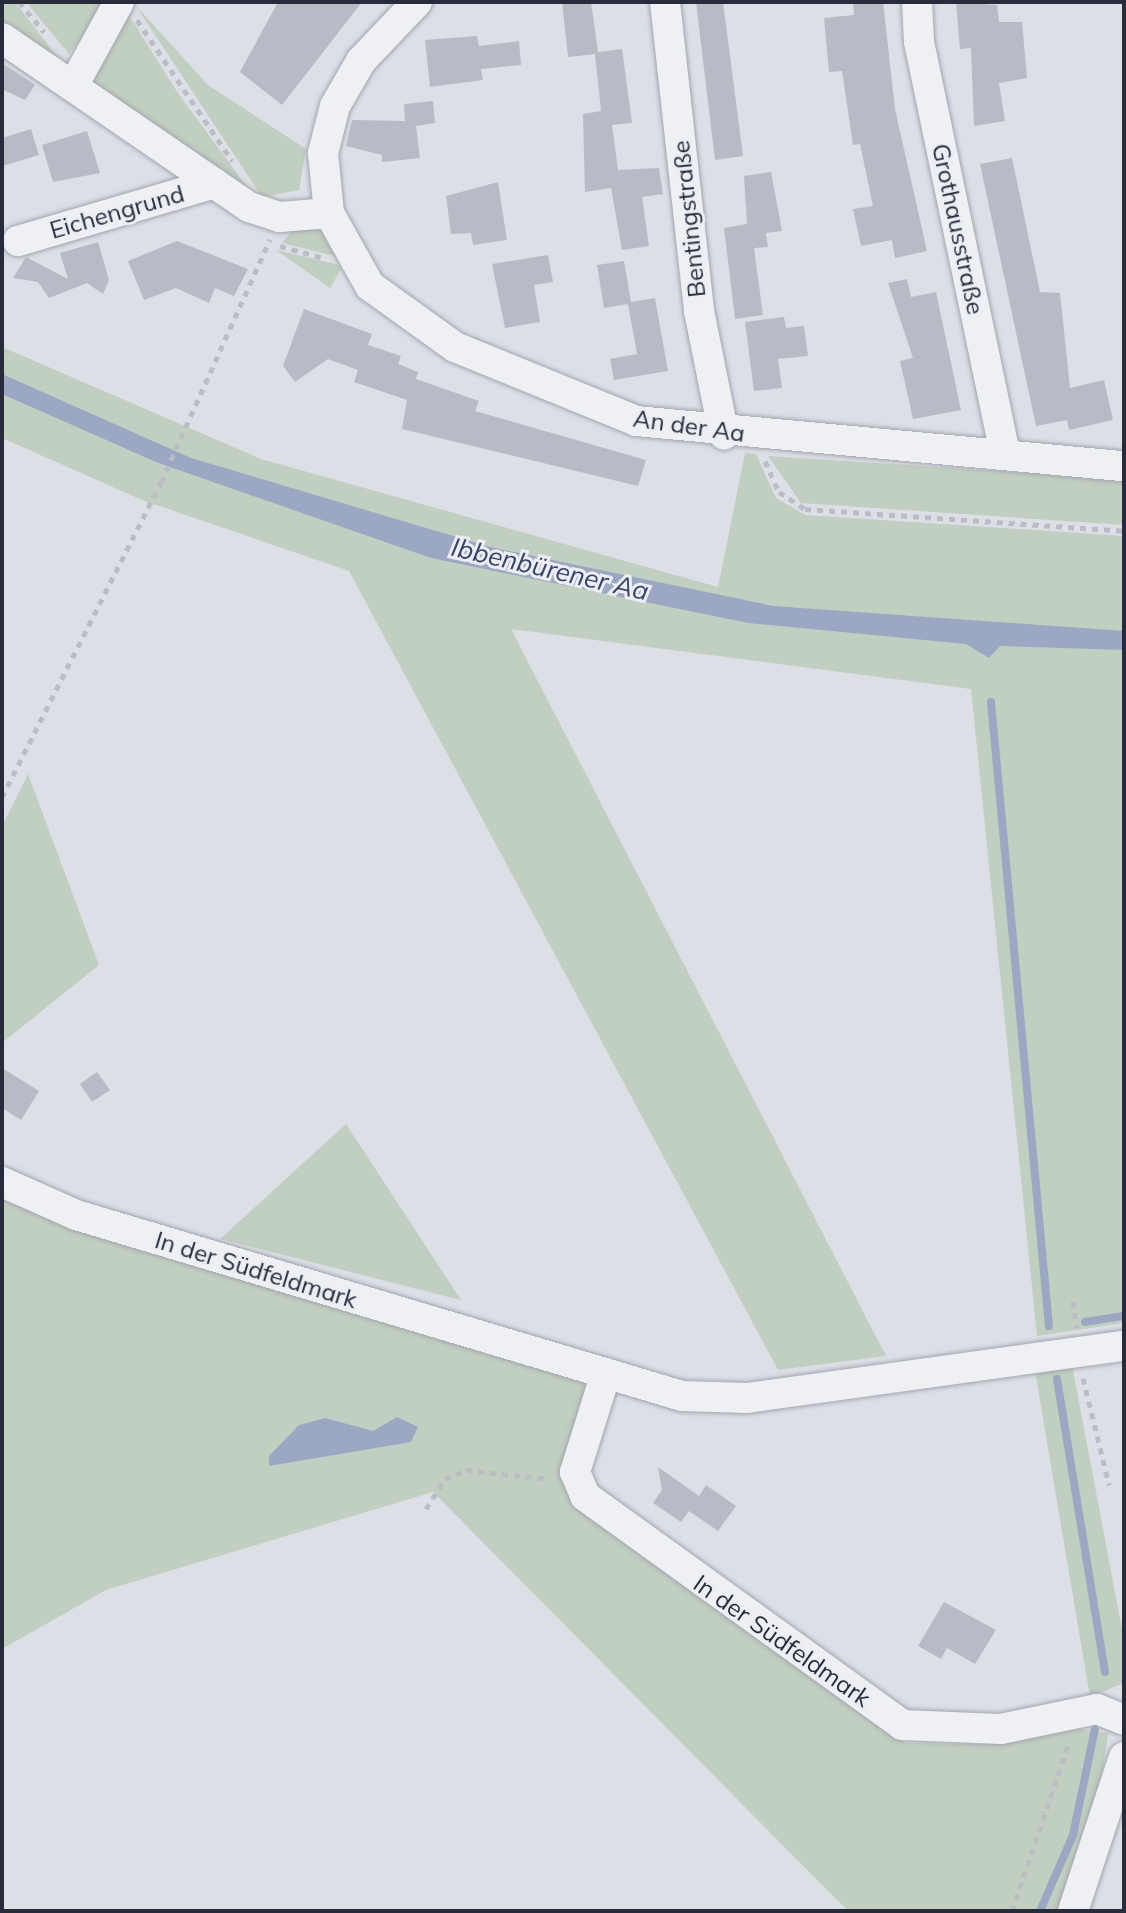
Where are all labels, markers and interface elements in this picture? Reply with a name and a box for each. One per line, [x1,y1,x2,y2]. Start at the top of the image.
street label: Bentingstraße [666,139,712,299]
street label: Grothausstraße [926,141,990,317]
street label: Eichengrund [47,179,187,245]
street label: An der Aa [631,404,747,448]
water label: Ibbenbürener Aa [448,531,652,607]
street label: In der Südfeldmark [152,1226,360,1314]
street label: In der Südfeldmark [688,1569,876,1713]

